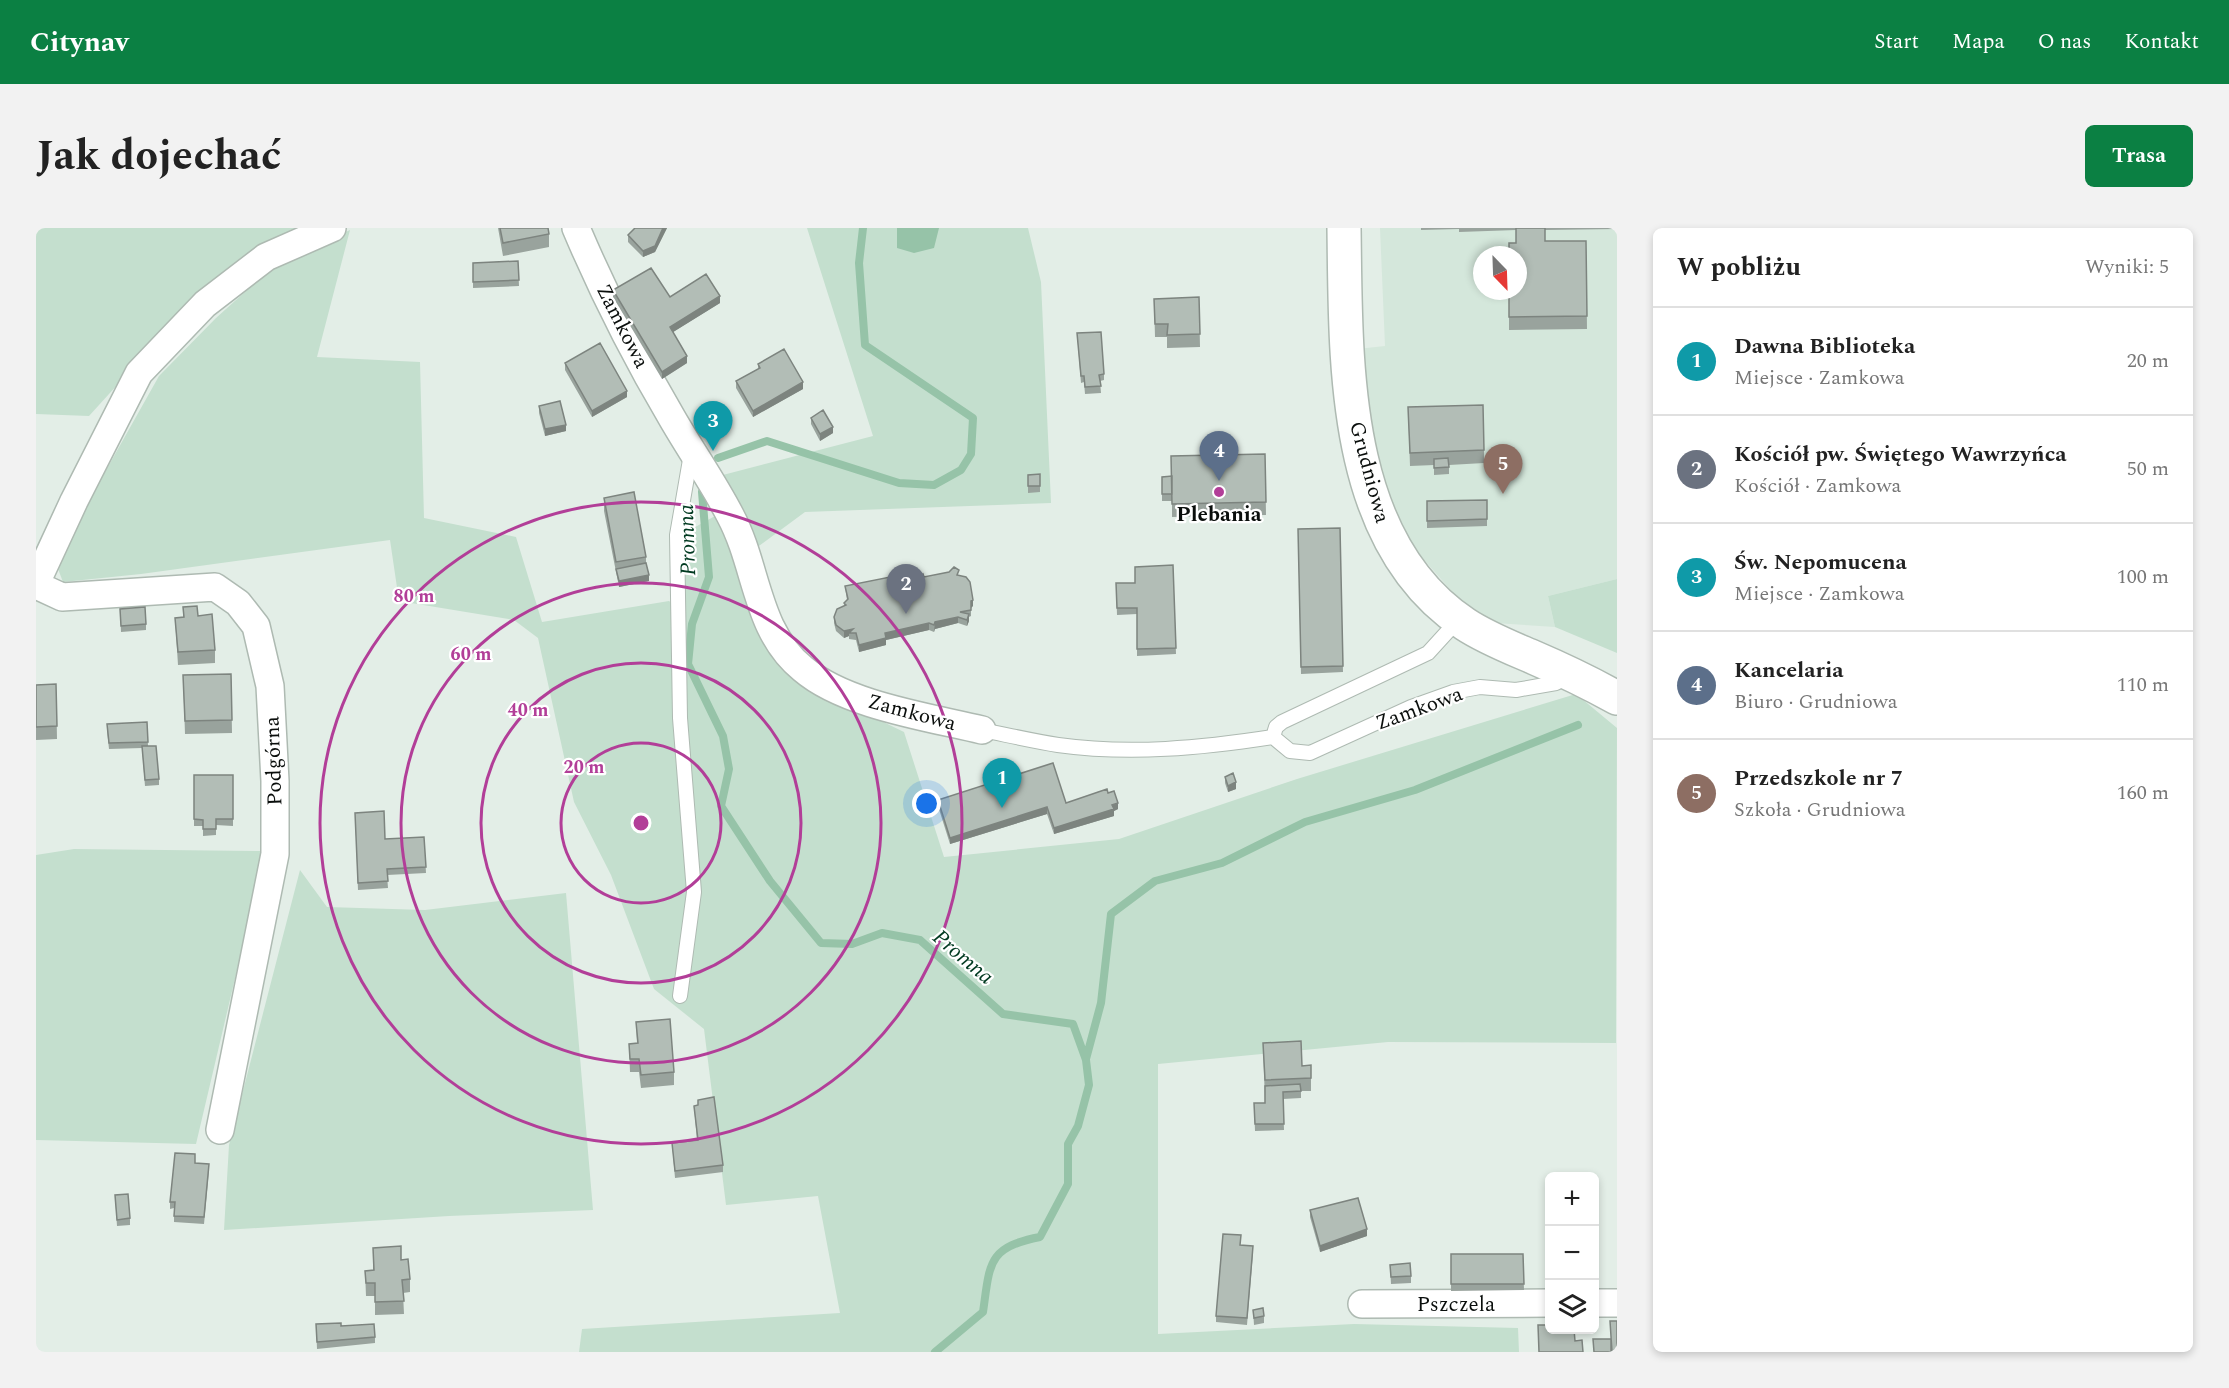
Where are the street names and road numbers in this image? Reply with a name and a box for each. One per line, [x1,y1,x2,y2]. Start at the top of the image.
street label: Zamkowa [587,279,657,375]
street label: Grudniowa [1340,418,1398,527]
street label: Zamkowa [1371,678,1468,739]
street label: Zamkowa [864,686,960,740]
street label: Podgórna [256,715,292,806]
street label: Pszczela [1417,1289,1496,1321]

